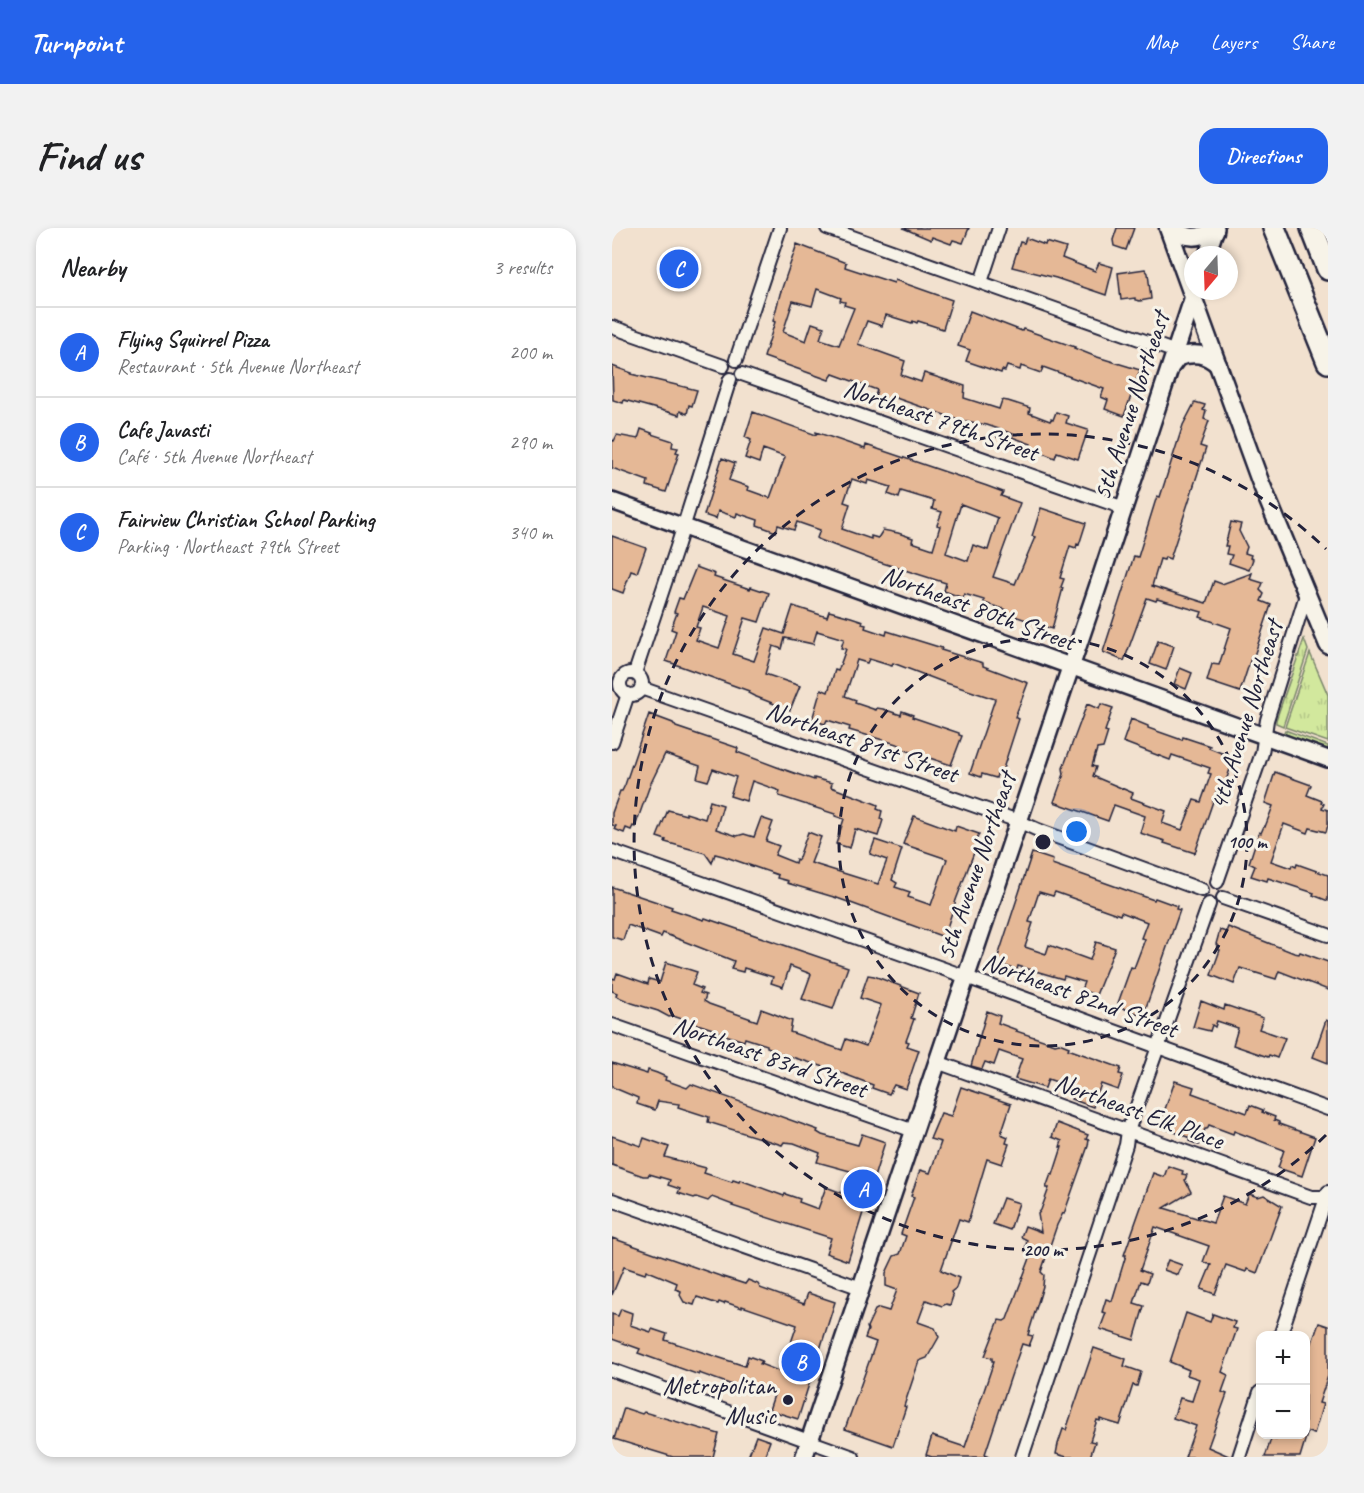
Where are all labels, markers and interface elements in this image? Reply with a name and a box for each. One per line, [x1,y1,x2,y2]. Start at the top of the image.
text: Turnpoint [30,25,122,60]
text: Map [1145,29,1178,55]
text: Layers [1211,29,1257,55]
text: Share [1290,29,1334,55]
button: Directions [1199,128,1328,184]
text: Find us [36,130,141,183]
pin: C [660,246,698,291]
north arrow [1184,246,1238,300]
text: Nearby [60,251,125,284]
text: 3 results [493,255,552,280]
street label: 5th Avenue Northeast [1085,305,1178,504]
text: Flying Squirrel Pizza [117,326,269,354]
text: A [74,340,85,365]
text: 200 m [509,340,552,365]
text: Restaurant · 5th Avenue Northeast [117,354,359,379]
street label: Northeast 79th Street [839,371,1045,470]
text: Cafe Javasti [117,416,209,444]
text: B [74,430,85,455]
text: 290 m [509,430,552,455]
text: Café · 5th Avenue Northeast [117,444,312,469]
text: Fairview Christian School Parking [117,506,375,534]
text: C [75,520,84,545]
text: 340 m [509,520,552,545]
text: Parking · Northeast 79th Street [117,534,339,559]
street label: Northeast 80th Street [877,558,1082,659]
street label: 4th Avenue Northeast [1202,613,1291,814]
street label: Northeast 81st Street [762,694,965,791]
street label: 5th Avenue Northeast [929,765,1025,964]
your location [1062,817,1091,846]
text: 100 m [1228,831,1268,853]
centre of rings [1033,832,1053,852]
street label: Northeast 82nd Street [978,944,1184,1046]
street label: Northeast 83rd Street [669,1008,873,1106]
street label: Northeast Elk Place [1050,1065,1229,1157]
pin: A [844,1166,882,1212]
text: 200 m [1024,1239,1064,1261]
map controls [1256,1331,1310,1439]
button: + [1256,1331,1310,1385]
pin: B [782,1340,820,1384]
place label: Metropolitan Music [663,1369,777,1432]
button: − [1256,1385,1310,1439]
marker: Metropolitan Music [781,1393,795,1407]

